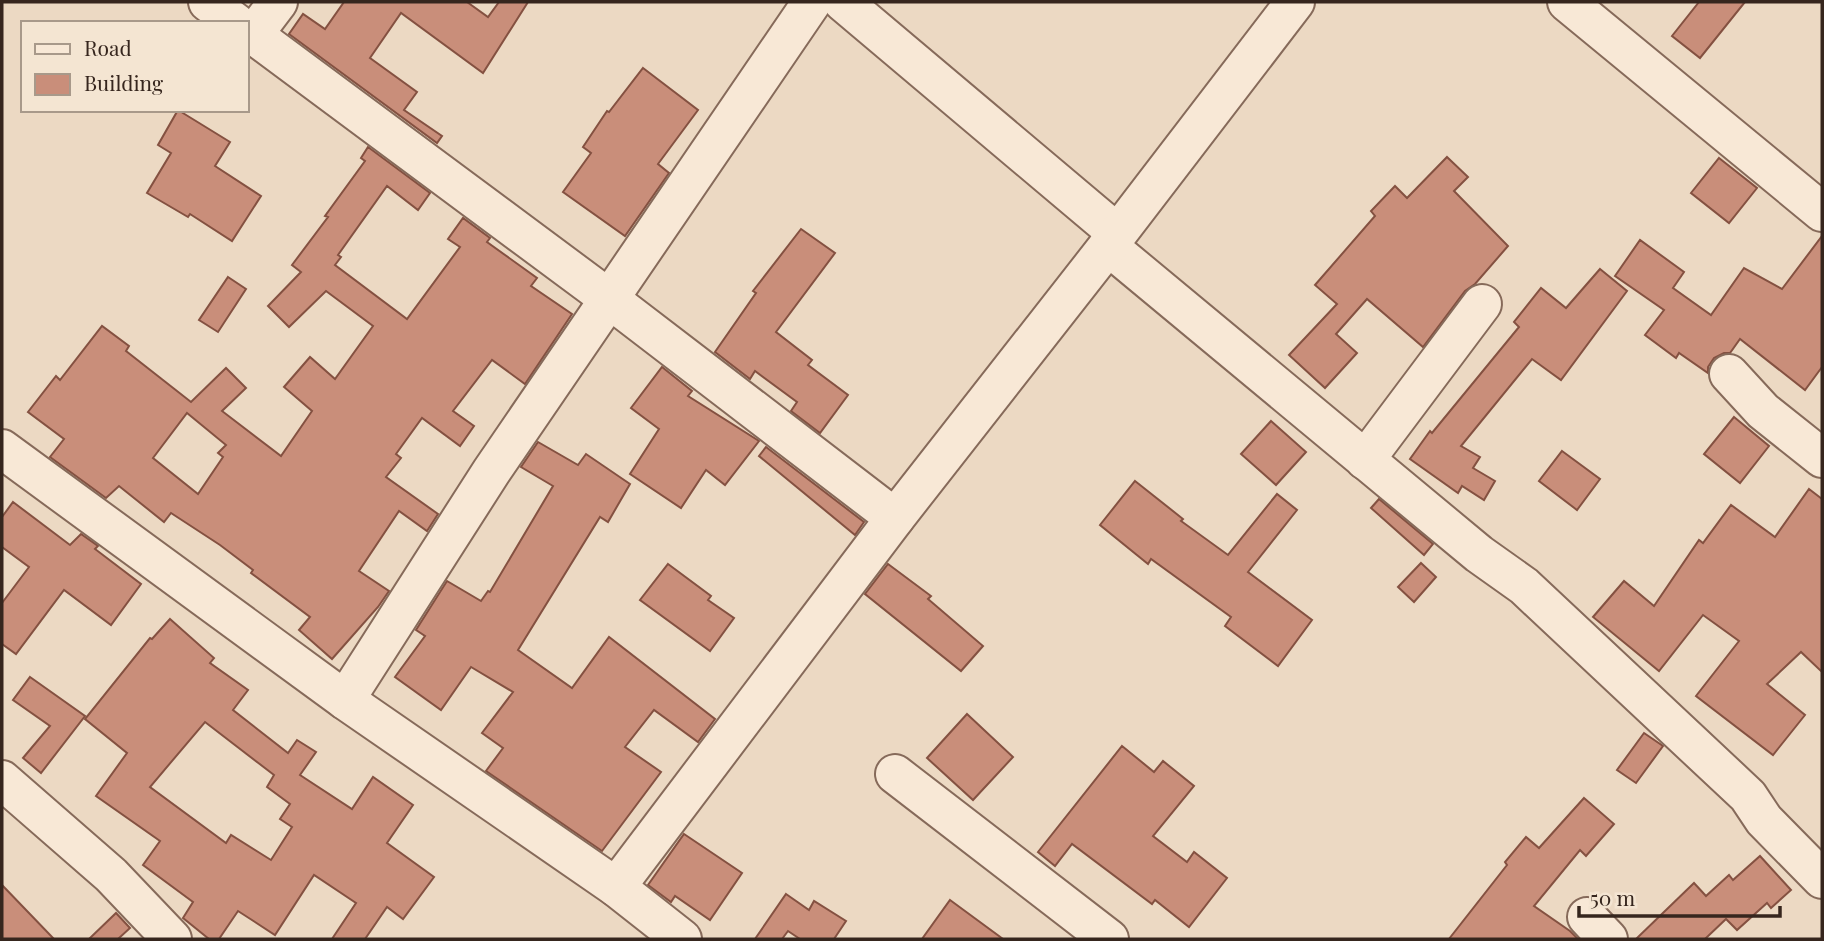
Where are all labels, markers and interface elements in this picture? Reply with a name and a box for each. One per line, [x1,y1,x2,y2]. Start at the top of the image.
legend [21,21,248,112]
text: Road [84,33,132,61]
text: Building [84,68,163,96]
scale bar [1579,874,1780,918]
text: 50 m [1590,883,1636,911]

